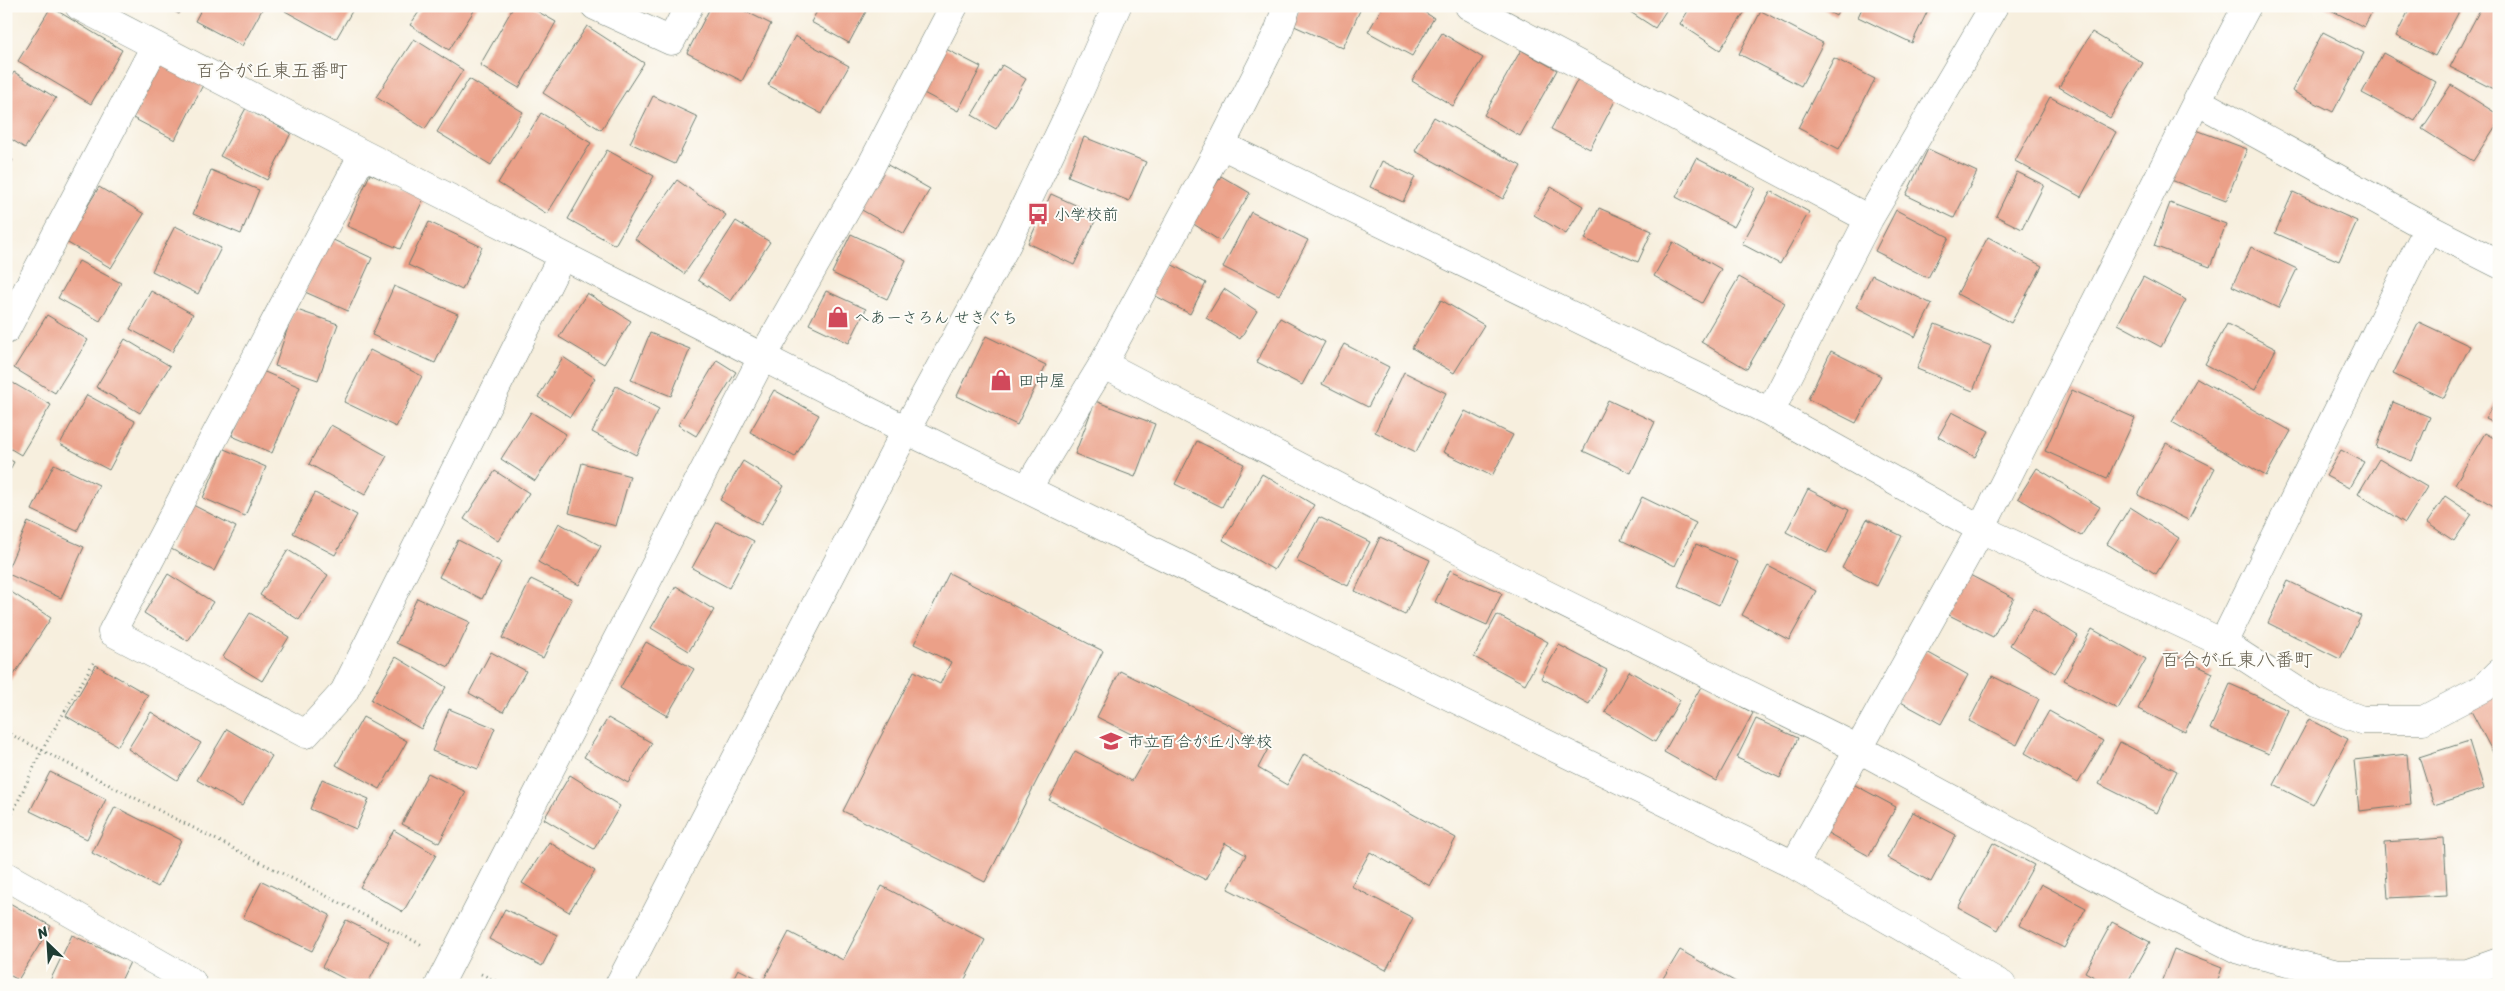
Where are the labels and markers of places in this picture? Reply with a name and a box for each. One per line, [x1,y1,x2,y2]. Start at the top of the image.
place label: 小学校前 [1054,200,1118,229]
bus stop icon: 小学校前 [1025,201,1051,227]
place label: へあーさろん せきぐち [854,303,1018,332]
shop icon: へあーさろん せきぐち [825,304,851,330]
place label: 田中屋 [1018,366,1066,395]
shop icon: 田中屋 [988,367,1014,393]
place label: 市立百合が丘小学校 [1128,727,1272,756]
school or university icon: 市立百合が丘小学校 [1098,728,1124,754]

